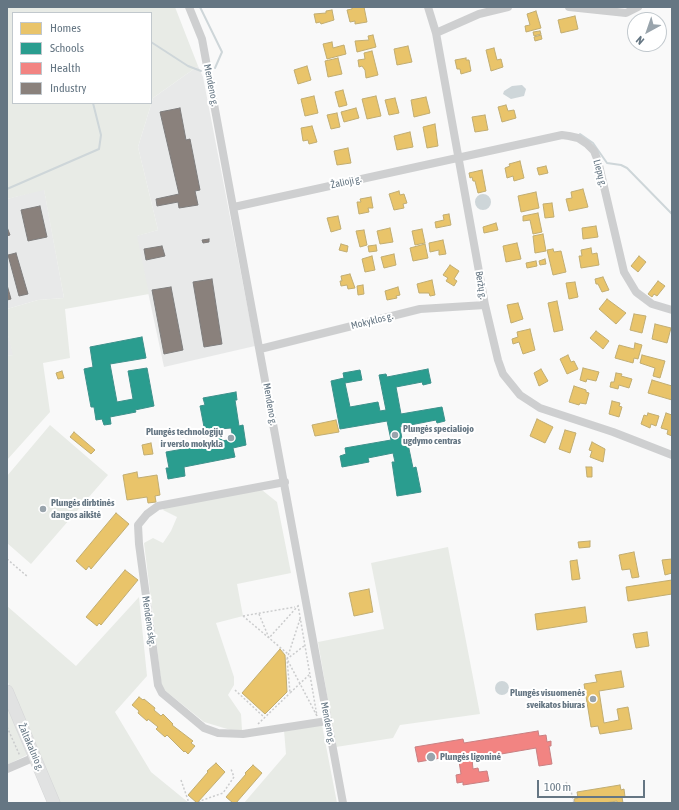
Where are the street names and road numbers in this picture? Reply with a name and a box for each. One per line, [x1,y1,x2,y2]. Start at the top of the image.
street label: Mendeno g. [201,63,221,107]
street label: Liepų g. [591,158,609,188]
street label: Žalioji g. [330,173,362,191]
street label: Beržų g. [473,270,489,300]
street label: Mokyklos g. [350,310,394,332]
street label: Mendeno g. [260,382,280,426]
street label: Mendeno skg. [140,595,158,647]
street label: Mendeno g. [318,701,338,745]
street label: Žaltakalnio g. [16,721,46,773]

